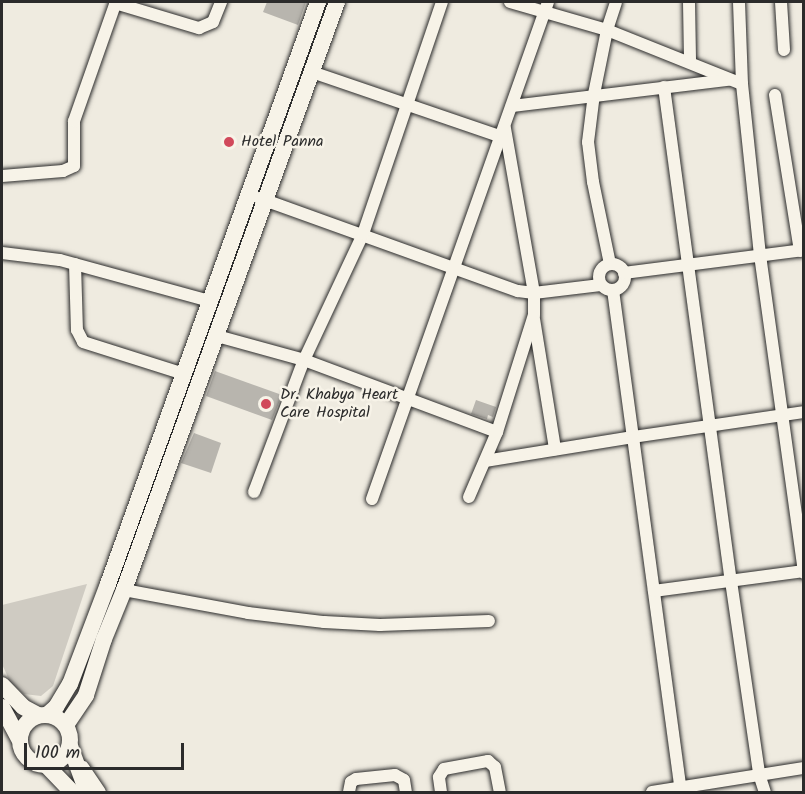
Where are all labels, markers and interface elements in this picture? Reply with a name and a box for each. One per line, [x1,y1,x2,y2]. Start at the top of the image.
place label: Hotel Panna [241,132,323,152]
marker: Hotel Panna [222,135,236,149]
place label: Dr. Khabya Heart Care Hospital [280,385,398,423]
marker: Dr. Khabya Heart Care Hospital [257,395,275,413]
scale bar [27,731,188,769]
text: 100 m [35,739,80,768]

